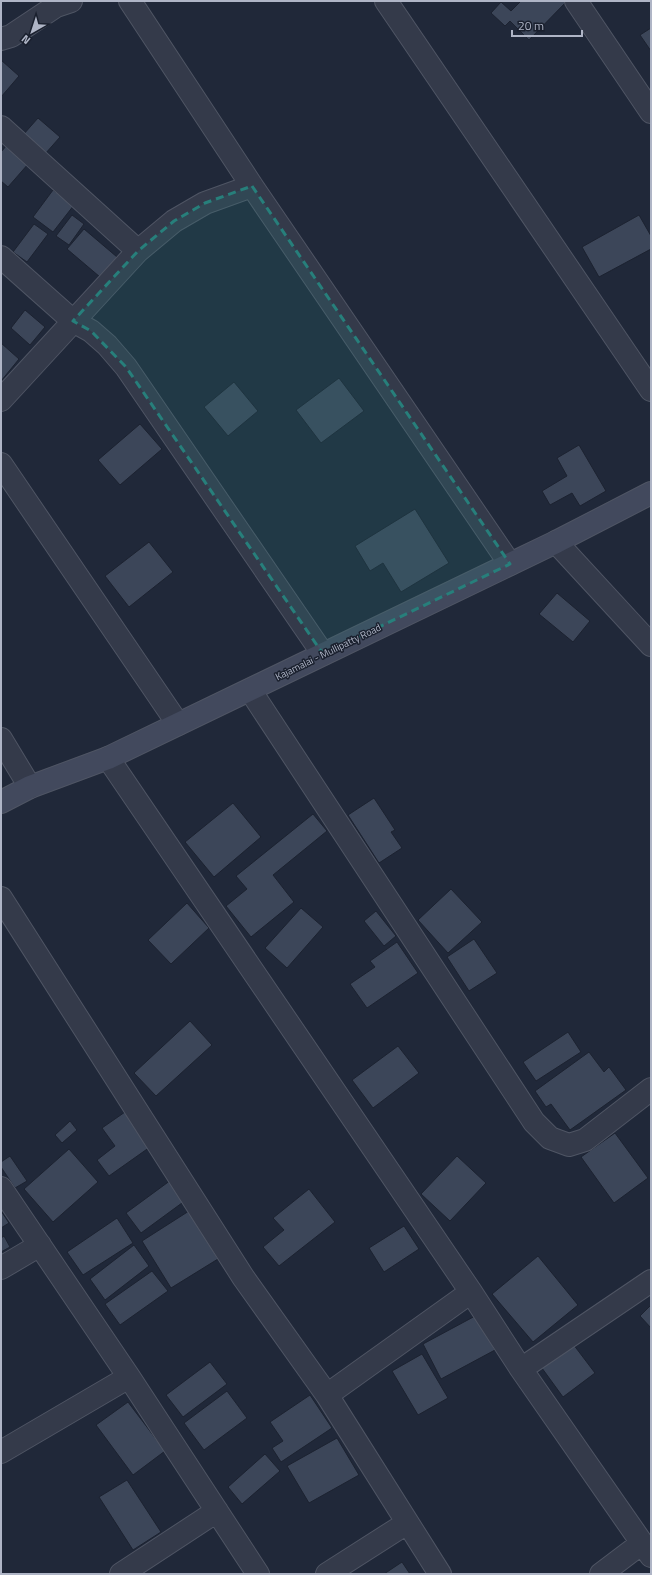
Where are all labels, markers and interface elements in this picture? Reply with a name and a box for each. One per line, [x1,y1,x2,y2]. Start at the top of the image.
north arrow [12,12,52,52]
scale bar [512,12,582,38]
text: 20 m [518,16,544,35]
text: N [18,31,34,48]
street label: Kajamalai - Mullipatty Road [273,620,383,684]

